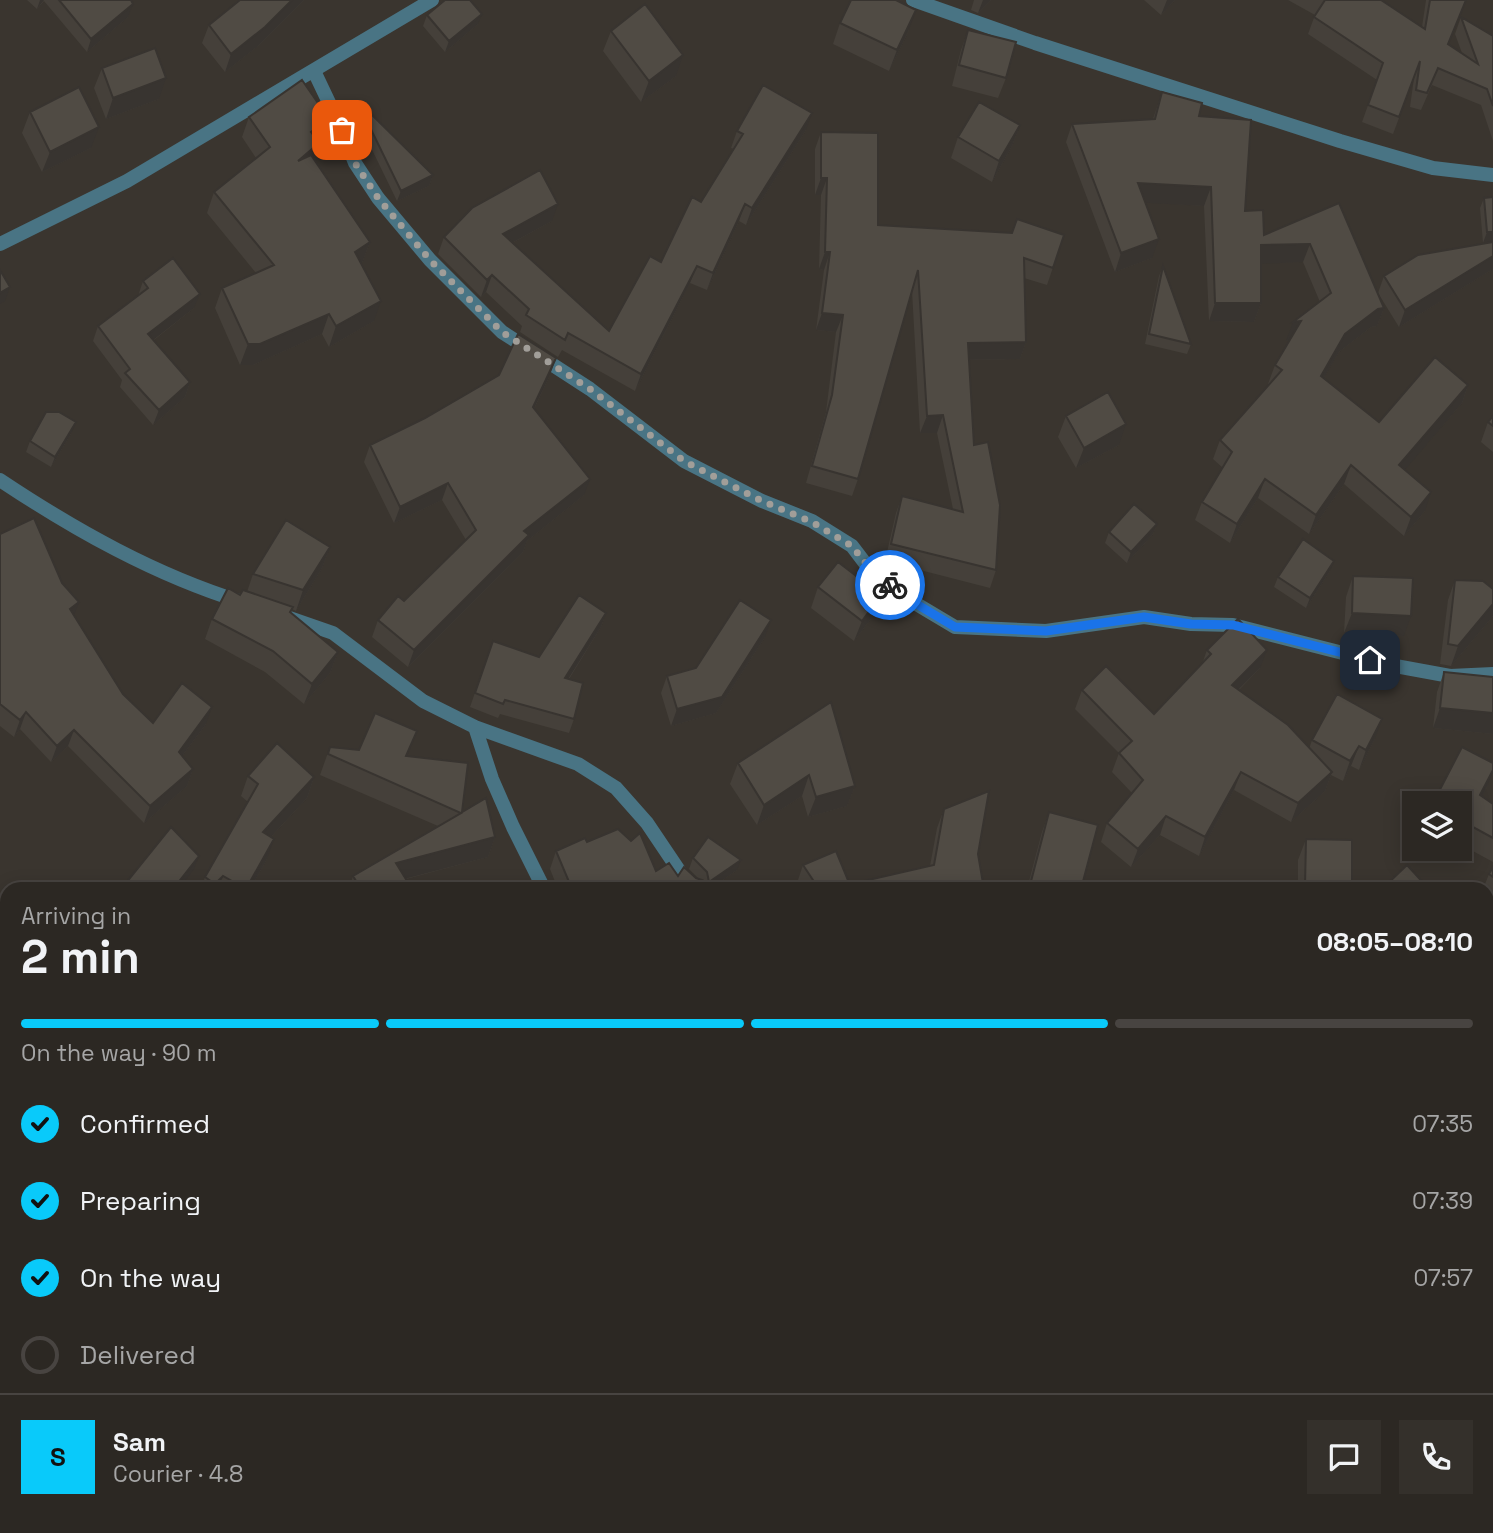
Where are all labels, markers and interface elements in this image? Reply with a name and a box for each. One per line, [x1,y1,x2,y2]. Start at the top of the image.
pin [312,100,372,160]
icon: bag [323,111,361,149]
courier [855,550,925,620]
icon: bike [871,566,909,604]
pin [1340,630,1400,690]
icon: home [1351,641,1389,679]
map controls [1402,791,1472,861]
button: layers [1402,791,1472,861]
text: Arriving in [21,901,131,931]
text: 08:05–08:10 [1316,925,1473,959]
text: 2 min [21,928,140,986]
text: On the way · 90 m [21,1038,216,1068]
icon: check [21,1105,59,1143]
text: Confirmed [80,1107,210,1141]
text: 07:35 [1412,1109,1473,1139]
icon: check [21,1182,59,1220]
text: Preparing [80,1184,201,1218]
text: 07:39 [1412,1186,1473,1216]
icon: check [21,1259,59,1297]
text: On the way [80,1261,221,1295]
text: 07:57 [1413,1263,1473,1293]
text: Delivered [80,1338,196,1372]
button: chat [1307,1420,1381,1494]
button: phone [1399,1420,1473,1494]
text: Sam [113,1425,166,1459]
text: S [50,1440,66,1474]
text: Courier · 4.8 [113,1459,243,1489]

